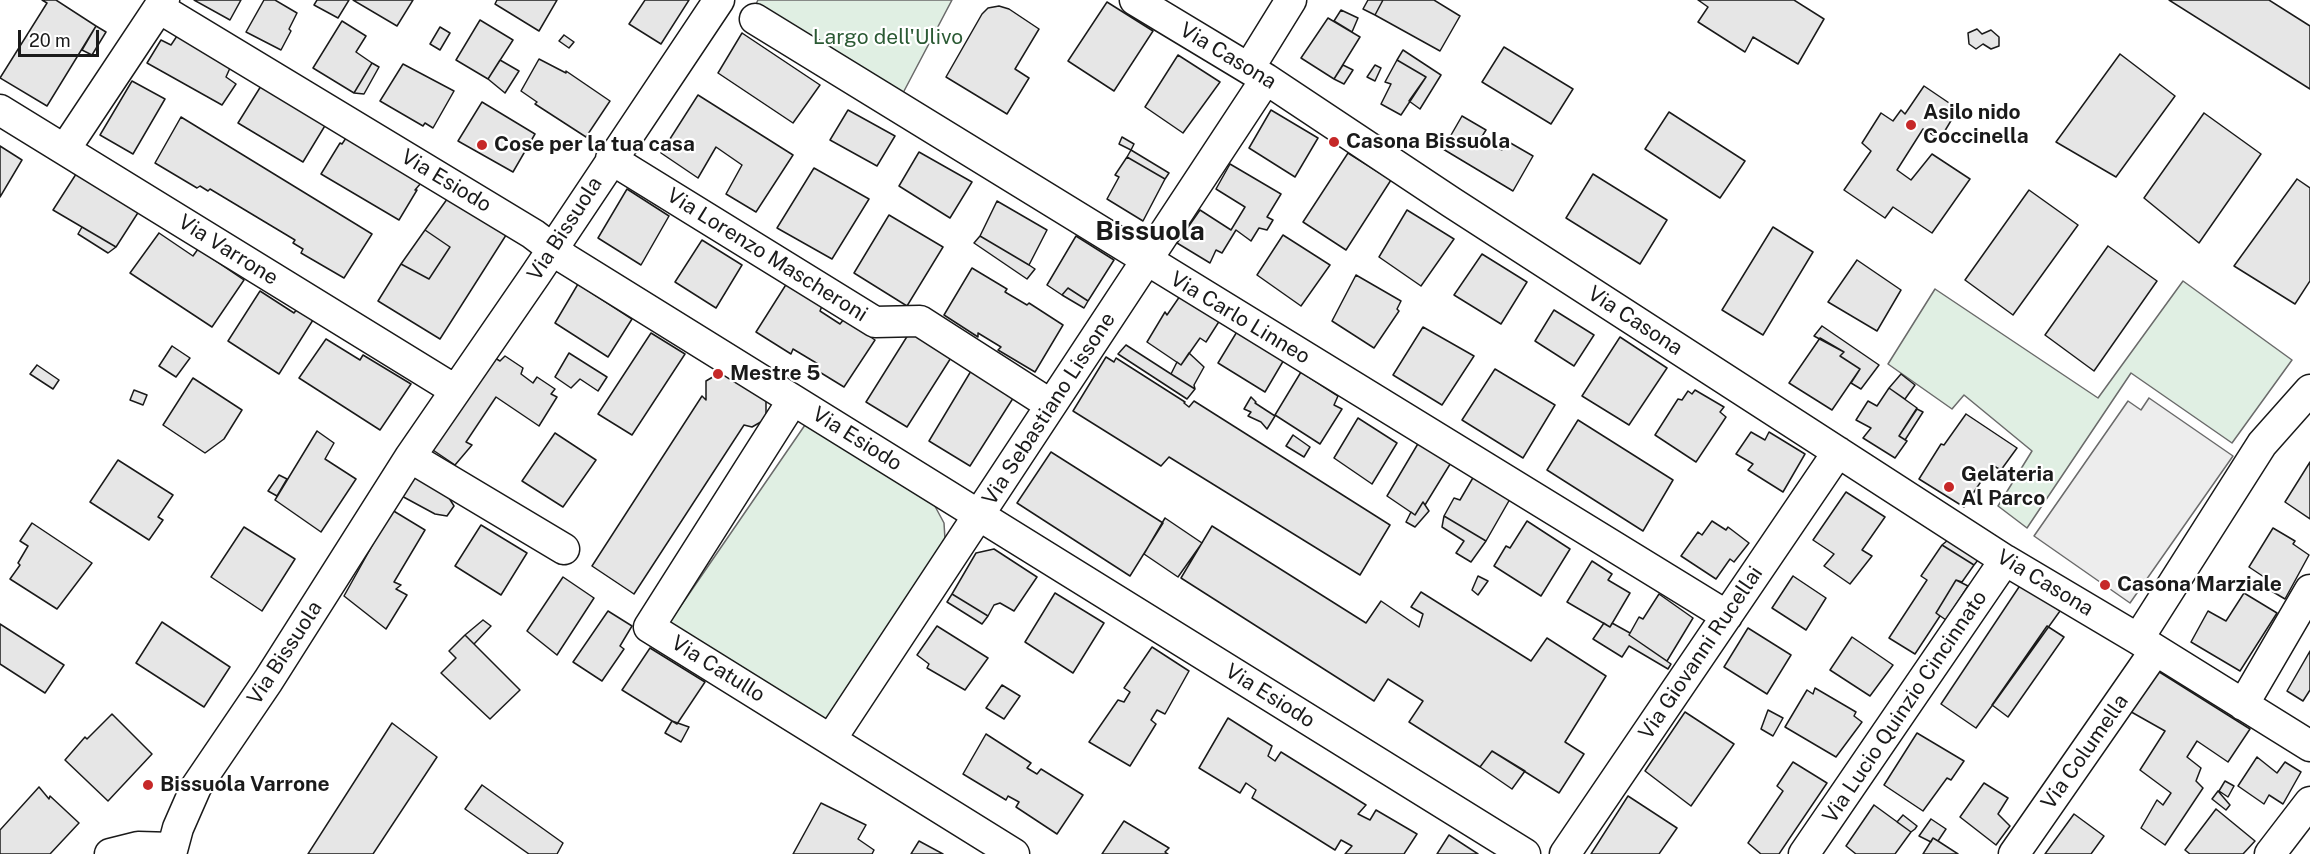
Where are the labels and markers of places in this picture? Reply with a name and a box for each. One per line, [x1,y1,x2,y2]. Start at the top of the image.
place label: Asilo nido Coccinella [1923,100,2029,150]
marker: Asilo nido Coccinella [1904,118,1918,132]
place label: Casona Bissuola [1346,129,1510,155]
place label: Cose per la tua casa [494,132,695,158]
marker: Casona Bissuola [1327,135,1341,149]
marker: Cose per la tua casa [475,138,489,152]
place label: Mestre 5 [730,361,820,387]
marker: Mestre 5 [711,367,725,381]
place label: Gelateria Al Parco [1961,462,2054,512]
marker: Gelateria Al Parco [1942,480,1956,494]
place label: Casona Marziale [2117,572,2282,598]
marker: Casona Marziale [2098,578,2112,592]
place label: Bissuola Varrone [160,772,330,798]
marker: Bissuola Varrone [141,778,155,792]

